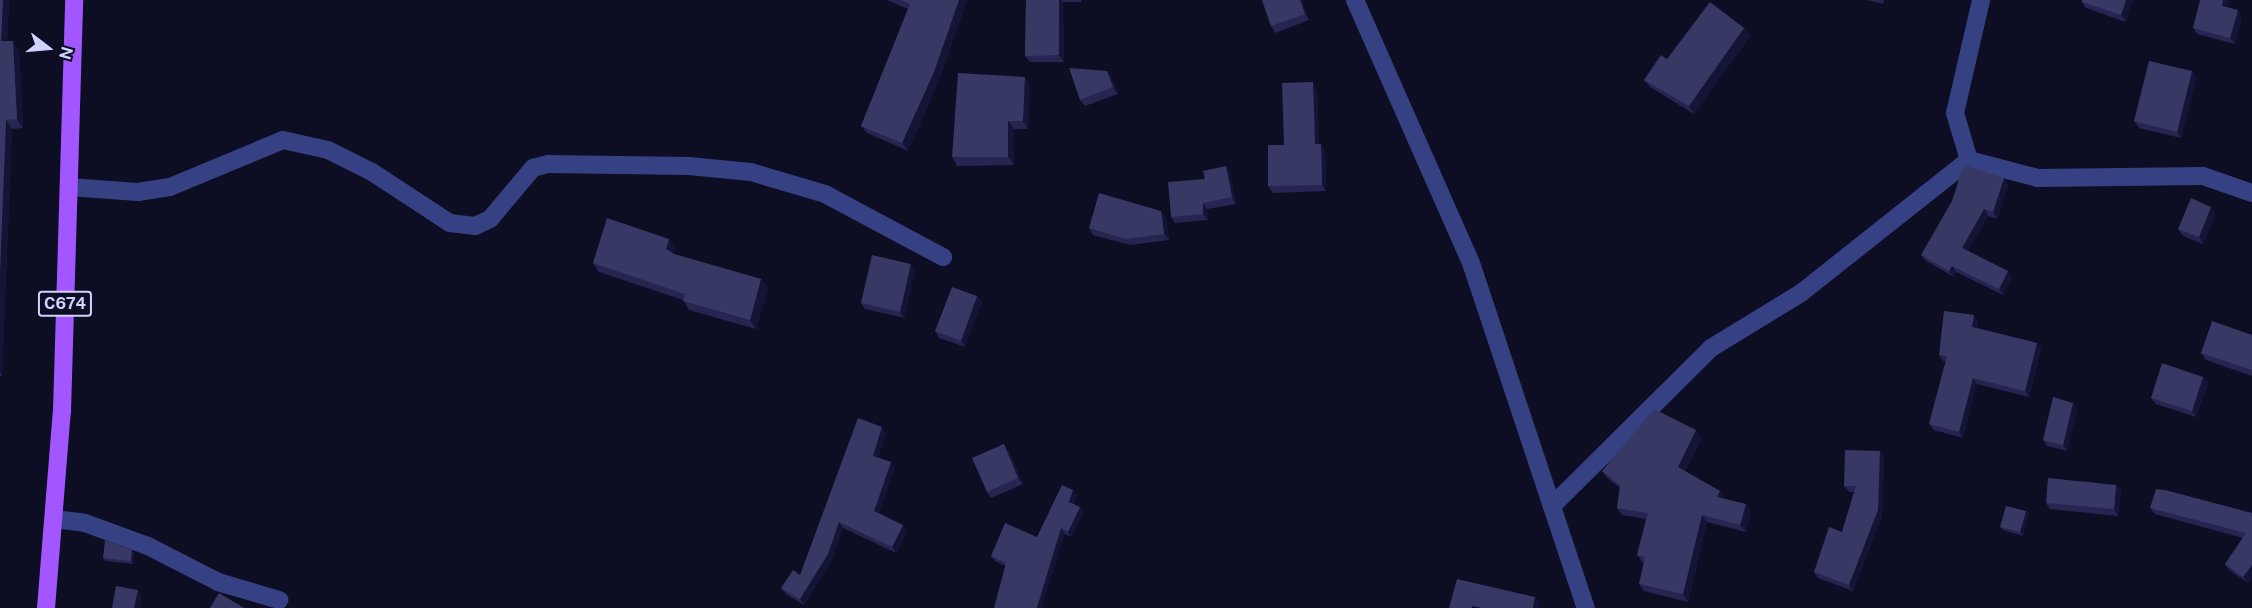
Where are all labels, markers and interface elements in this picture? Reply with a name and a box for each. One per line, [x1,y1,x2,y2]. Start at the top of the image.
north arrow [18,18,78,78]
text: N [55,44,77,62]
road number: C674 [36,291,94,317]

